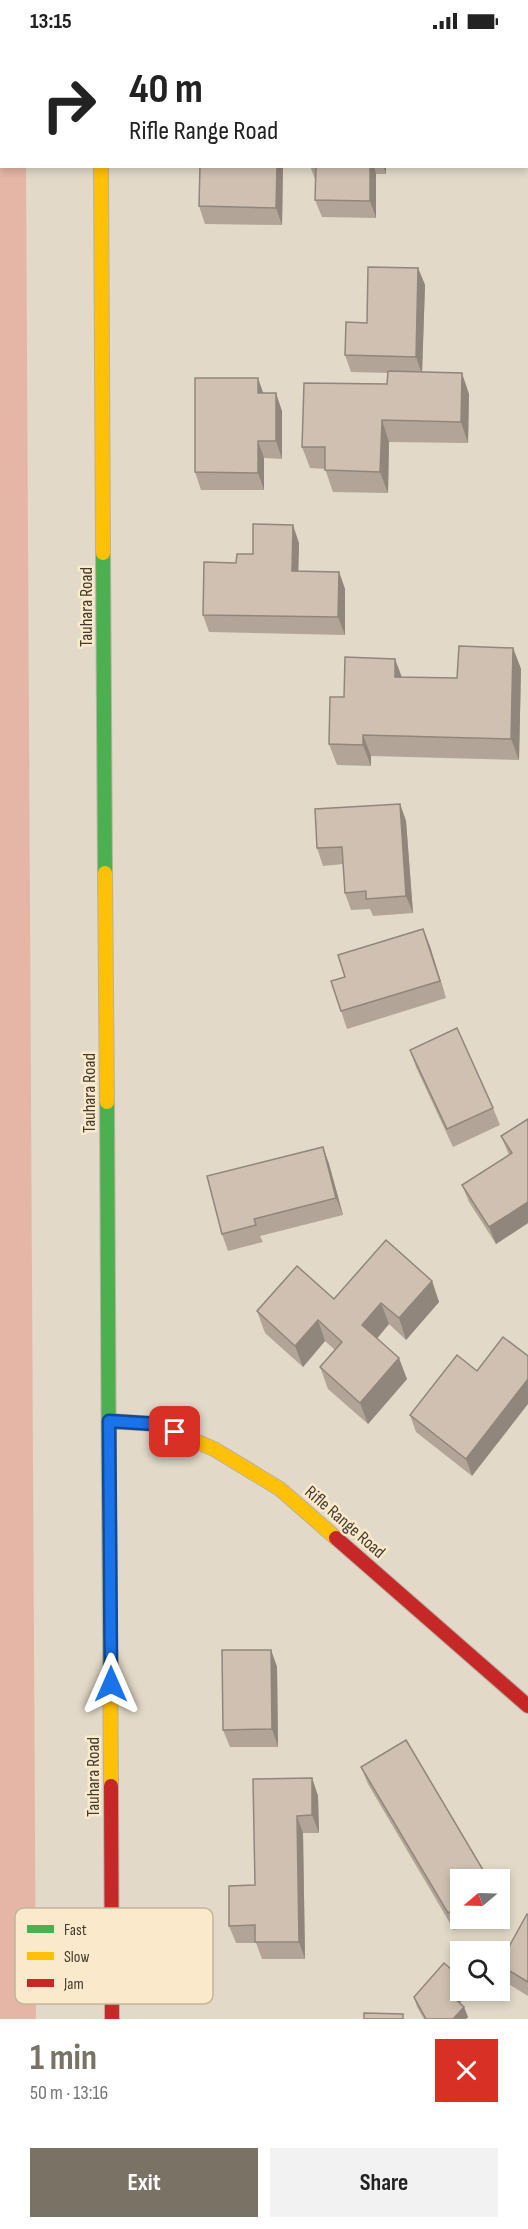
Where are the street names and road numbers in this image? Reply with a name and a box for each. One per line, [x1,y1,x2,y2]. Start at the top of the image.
street label: Tauhara Road [76,567,97,647]
street label: Tauhara Road [79,1053,100,1133]
street label: Rifle Range Road [301,1481,389,1563]
street label: Tauhara Road [83,1737,104,1817]

